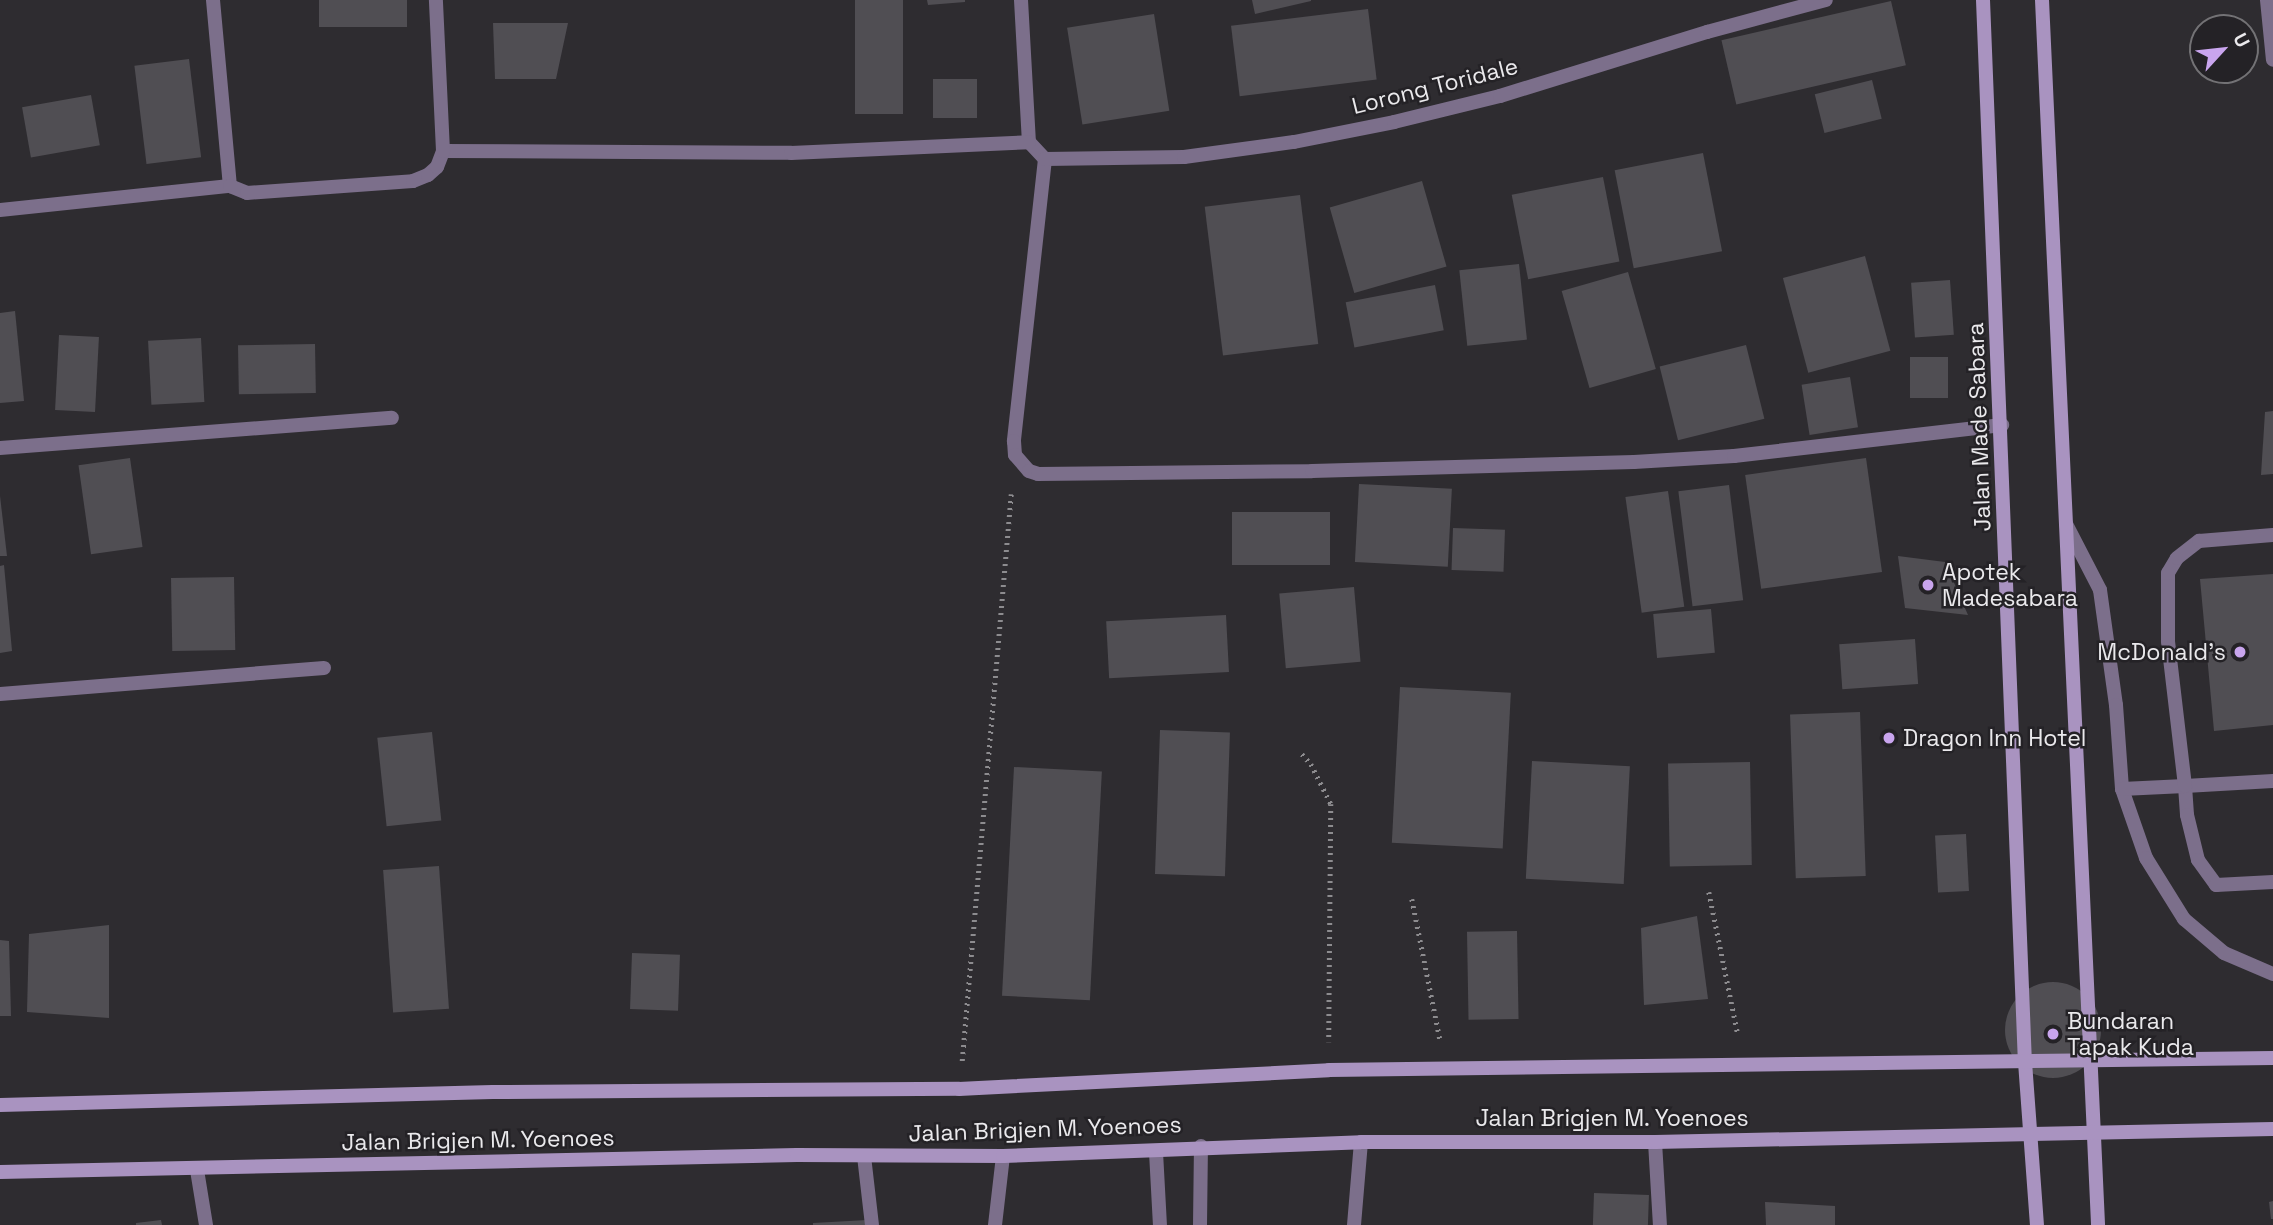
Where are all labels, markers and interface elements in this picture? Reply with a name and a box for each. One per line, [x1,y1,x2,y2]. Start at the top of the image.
north arrow [2189,14,2259,84]
text: U [2227,29,2255,52]
street label: Lorong Toridale [1349,52,1521,120]
street label: Jalan Made Sabara [1962,322,1996,532]
place label: Apotek Madesabara [1942,558,2078,612]
marker: Apotek Madesabara [1920,577,1936,593]
place label: McDonald's [2097,638,2226,666]
marker: McDonald's [2232,644,2248,660]
place label: Dragon Inn Hotel [1903,724,2086,752]
marker: Dragon Inn Hotel [1881,730,1897,746]
place label: Bundaran Tapak Kuda [2067,1007,2194,1061]
marker: Bundaran Tapak Kuda [2045,1026,2061,1042]
street label: Jalan Brigjen M. Yoenoes [1475,1104,1749,1132]
street label: Jalan Brigjen M. Yoenoes [907,1110,1183,1148]
street label: Jalan Brigjen M. Yoenoes [341,1124,615,1156]

